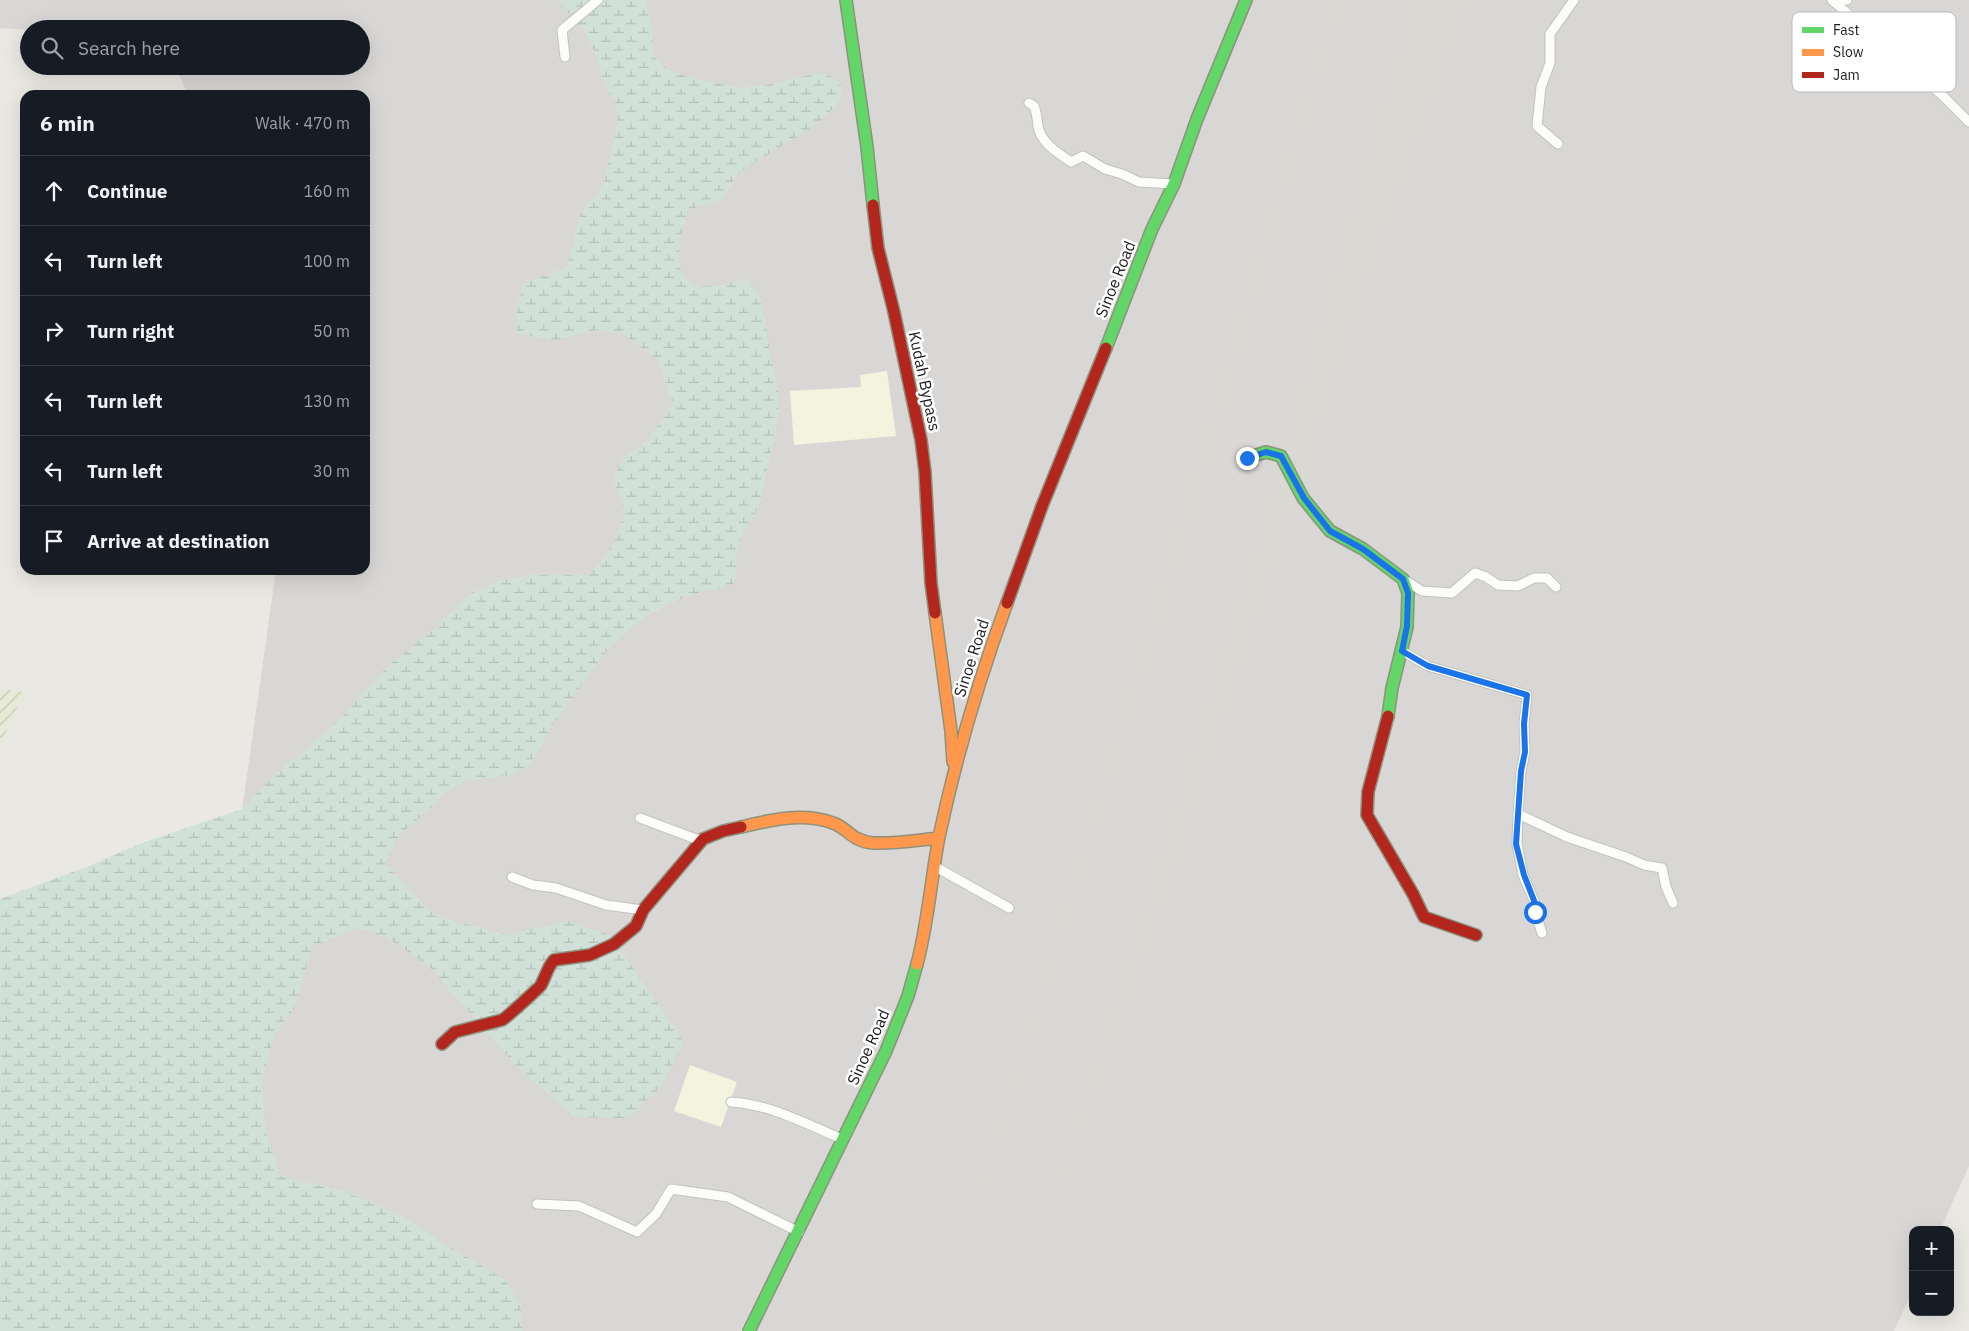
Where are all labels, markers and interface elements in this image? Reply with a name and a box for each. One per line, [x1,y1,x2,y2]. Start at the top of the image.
legend [1792,12,1956,92]
search box [20,20,370,75]
text: Fast [1833,21,1859,39]
icon: search [38,34,66,62]
text: Search here [78,36,180,60]
text: Slow [1833,43,1864,61]
text: Jam [1833,66,1860,84]
text: 6 min [40,109,95,137]
text: Walk · 470 m [255,113,350,133]
icon: ahead [40,177,68,205]
text: Continue [87,179,167,203]
text: 160 m [303,181,350,201]
street label: Sinoe Road [1091,238,1139,320]
icon: left [40,247,68,275]
text: Turn left [87,249,163,273]
text: 100 m [303,251,350,271]
icon: right [40,317,68,345]
text: Turn right [87,319,174,343]
text: 50 m [313,321,350,341]
street label: Kudah Bypass [905,329,945,433]
icon: left [40,387,68,415]
text: Turn left [87,389,163,413]
text: 130 m [303,391,350,411]
route end [1236,447,1259,470]
icon: left [40,457,68,485]
text: Turn left [87,459,163,483]
text: 30 m [313,461,350,481]
icon: arrive [40,527,68,555]
text: Arrive at destination [87,529,270,553]
street label: Sinoe Road [949,617,993,699]
route start [1524,901,1547,924]
street label: Sinoe Road [842,1006,894,1088]
map controls [1909,1226,1954,1316]
button: + [1909,1226,1954,1271]
button: − [1909,1271,1954,1316]

